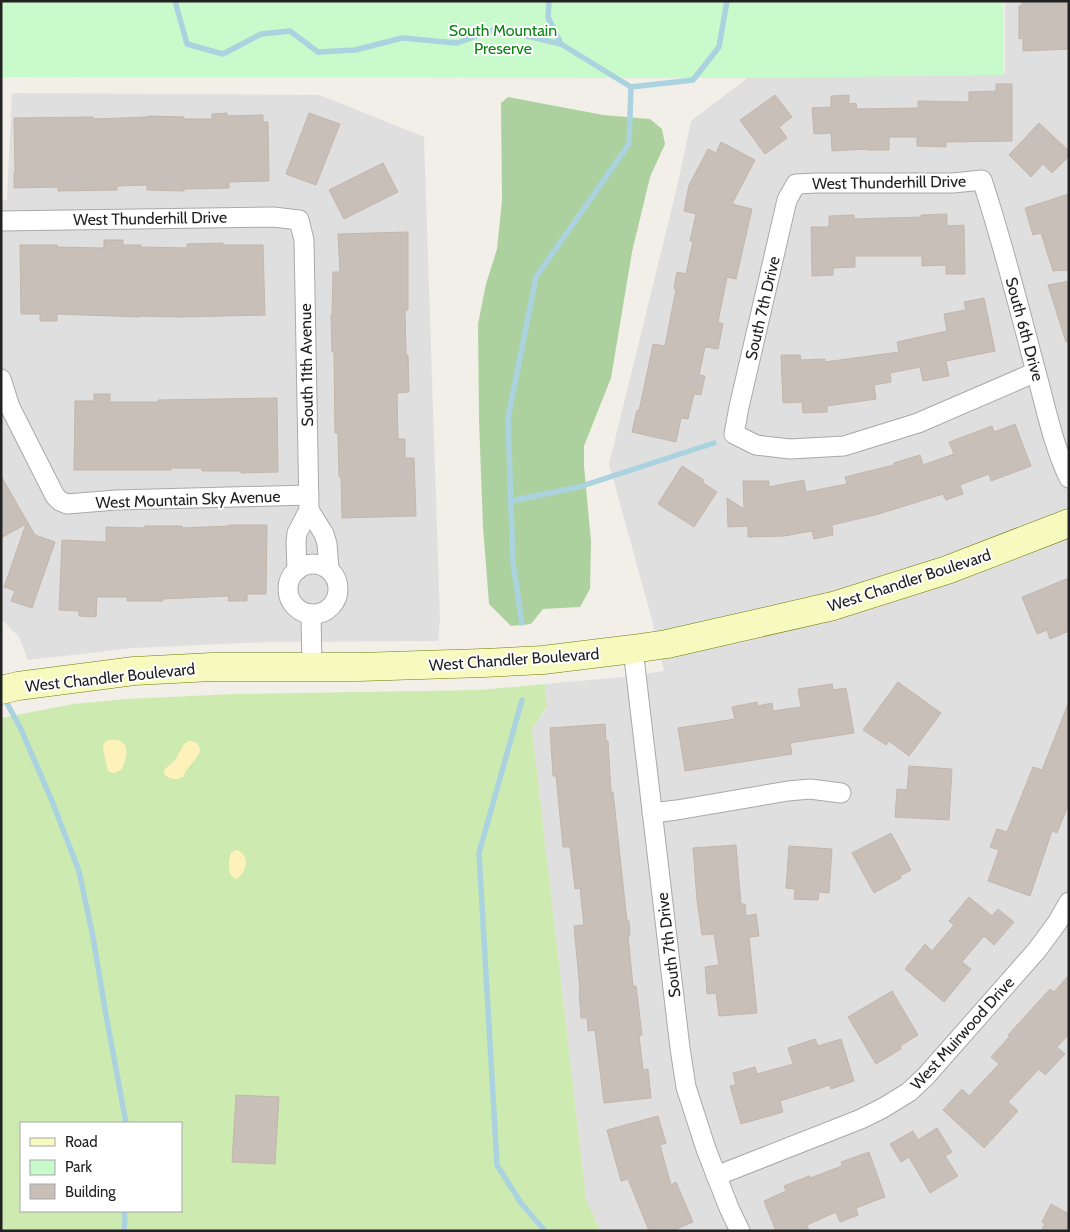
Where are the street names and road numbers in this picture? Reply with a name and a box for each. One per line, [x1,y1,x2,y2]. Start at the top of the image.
street label: West Thunderhill Drive [812,172,966,193]
street label: West Thunderhill Drive [73,208,227,229]
street label: South 7th Drive [741,254,784,362]
street label: South 6th Drive [1002,275,1048,383]
street label: South 11th Avenue [296,303,317,427]
street label: West Mountain Sky Avenue [95,487,281,512]
street label: West Chandler Boulevard [825,545,993,616]
street label: West Chandler Boulevard [428,644,600,675]
street label: West Chandler Boulevard [24,659,196,696]
street label: South 7th Drive [653,891,684,999]
street label: West Muirwood Drive [907,973,1018,1094]

